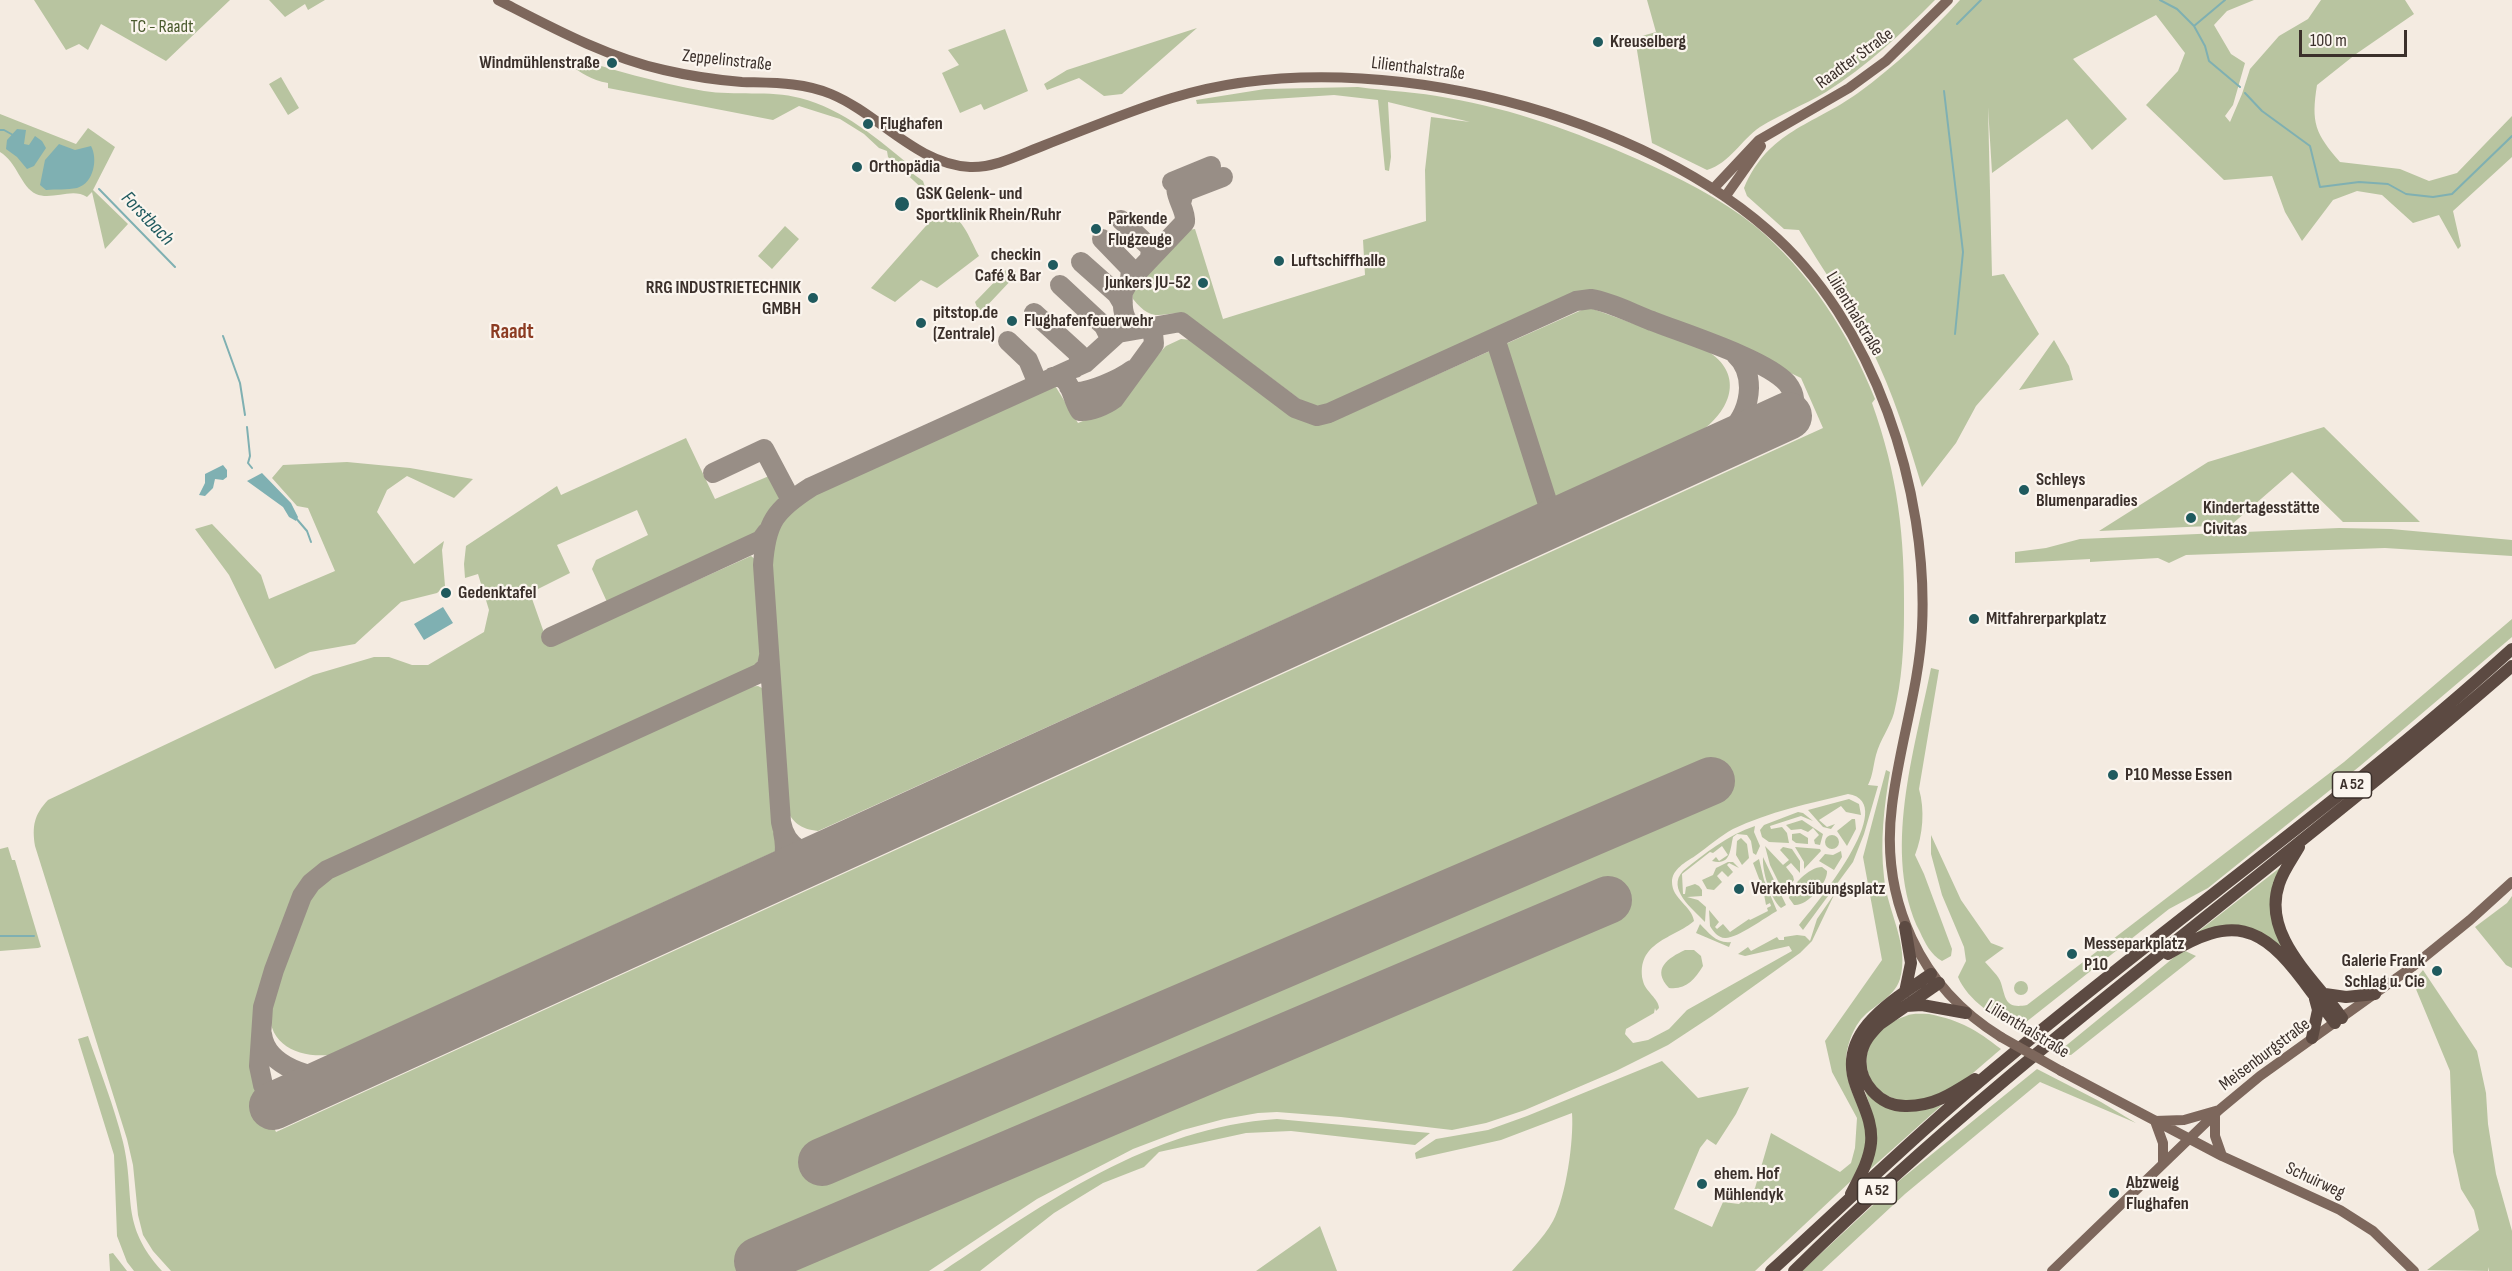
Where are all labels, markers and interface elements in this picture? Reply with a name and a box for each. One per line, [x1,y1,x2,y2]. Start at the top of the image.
park label: TC - Raadt [130,16,194,38]
scale bar [2302,18,2410,56]
street label: Raadter Straße [1812,24,1898,94]
text: 100 m [2310,30,2347,51]
place label: Kreuselberg [1610,31,1686,53]
marker: Kreuselberg [1591,35,1605,49]
street label: Zeppelinstraße [681,46,773,76]
place label: Windmühlenstraße [479,52,600,74]
street label: Lilienthalstraße [1370,53,1466,85]
marker: Windmühlenstraße [605,56,619,70]
place label: Flughafen [880,113,943,135]
marker: Flughafen [861,117,875,131]
place label: Orthopädia [869,156,940,178]
marker: Orthopädia [850,160,864,174]
place label: GSK Gelenk- und Sportklinik Rhein/Ruhr [916,183,1061,226]
water label: Forstbach [115,187,179,251]
marker: GSK Gelenk- und Sportklinik Rhein/Ruhr [893,195,911,213]
place label: Parkende Flugzeuge [1108,208,1172,250]
marker: Parkende Flugzeuge [1089,222,1103,236]
place label: checkin Café & Bar [975,244,1041,286]
place label: Luftschiffhalle [1291,250,1386,272]
marker: Luftschiffhalle [1272,254,1286,268]
marker: checkin Café & Bar [1046,258,1060,272]
street label: Lilienthalstraße [1820,268,1888,360]
place label: Junkers JU-52 [1105,272,1191,294]
marker: Junkers JU-52 [1196,276,1210,290]
place label: RRG INDUSTRIETECHNIK GMBH [646,277,801,320]
marker: RRG INDUSTRIETECHNIK GMBH [806,291,820,305]
place label: pitstop.de (Zentrale) [933,302,998,344]
place label: Flughafenfeuerwehr [1024,310,1153,332]
marker: Flughafenfeuerwehr [1005,314,1019,328]
marker: pitstop.de (Zentrale) [914,316,928,330]
district label: Raadt [490,320,534,346]
place label: Schleys Blumenparadies [2036,469,2138,512]
marker: Schleys Blumenparadies [2017,483,2031,497]
place label: Kindertagesstätte Civitas [2203,497,2320,540]
marker: Kindertagesstätte Civitas [2184,511,2198,525]
place label: Gedenktafel [458,582,536,604]
marker: Gedenktafel [439,586,453,600]
place label: Mitfahrerparkplatz [1986,608,2107,630]
marker: Mitfahrerparkplatz [1967,612,1981,626]
place label: P10 Messe Essen [2125,764,2232,786]
marker: P10 Messe Essen [2106,768,2120,782]
road number: A 52 [2332,772,2372,798]
place label: Verkehrsübungsplatz [1751,878,1885,900]
marker: Verkehrsübungsplatz [1732,882,1746,896]
place label: Messeparkplatz P10 [2084,933,2184,976]
marker: Messeparkplatz P10 [2065,947,2079,961]
place label: Galerie Frank Schlag u. Cie [2342,950,2425,992]
marker: Galerie Frank Schlag u. Cie [2430,964,2444,978]
street label: Lilienthalstraße [1981,996,2073,1064]
street label: Meisenburgstraße [2215,1014,2315,1096]
street label: Schuirweg [2282,1158,2348,1204]
place label: ehem. Hof Mühlendyk [1714,1163,1784,1206]
place label: Abzweig Flughafen [2126,1172,2189,1214]
marker: ehem. Hof Mühlendyk [1695,1177,1709,1191]
road number: A 52 [1858,1178,1896,1204]
marker: Abzweig Flughafen [2107,1186,2121,1200]

